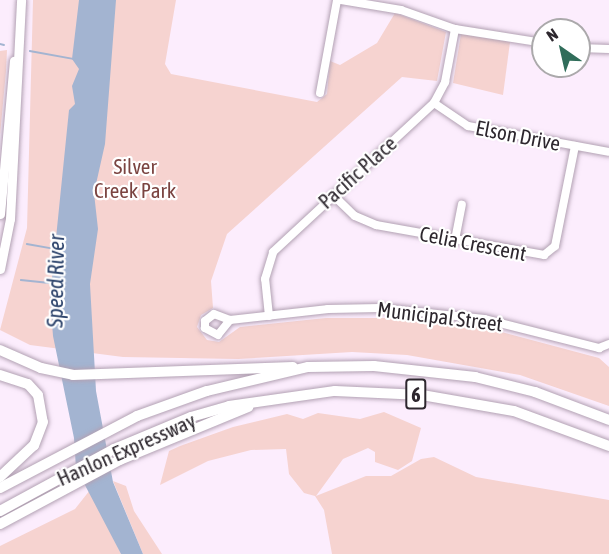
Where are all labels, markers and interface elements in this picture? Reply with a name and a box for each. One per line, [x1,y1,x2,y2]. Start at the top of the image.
north arrow [531,18,591,78]
text: N [543,25,561,45]
street label: Elson Drive [474,114,562,156]
street label: Pacific Place [313,130,401,214]
park label: Silver Creek Park [94,153,176,203]
street label: Celia Crescent [418,220,528,266]
water label: Speed River [42,234,70,328]
street label: Municipal Street [376,296,504,336]
road number: 6 [404,377,428,411]
street label: Hanlon Expressway [53,407,199,491]

